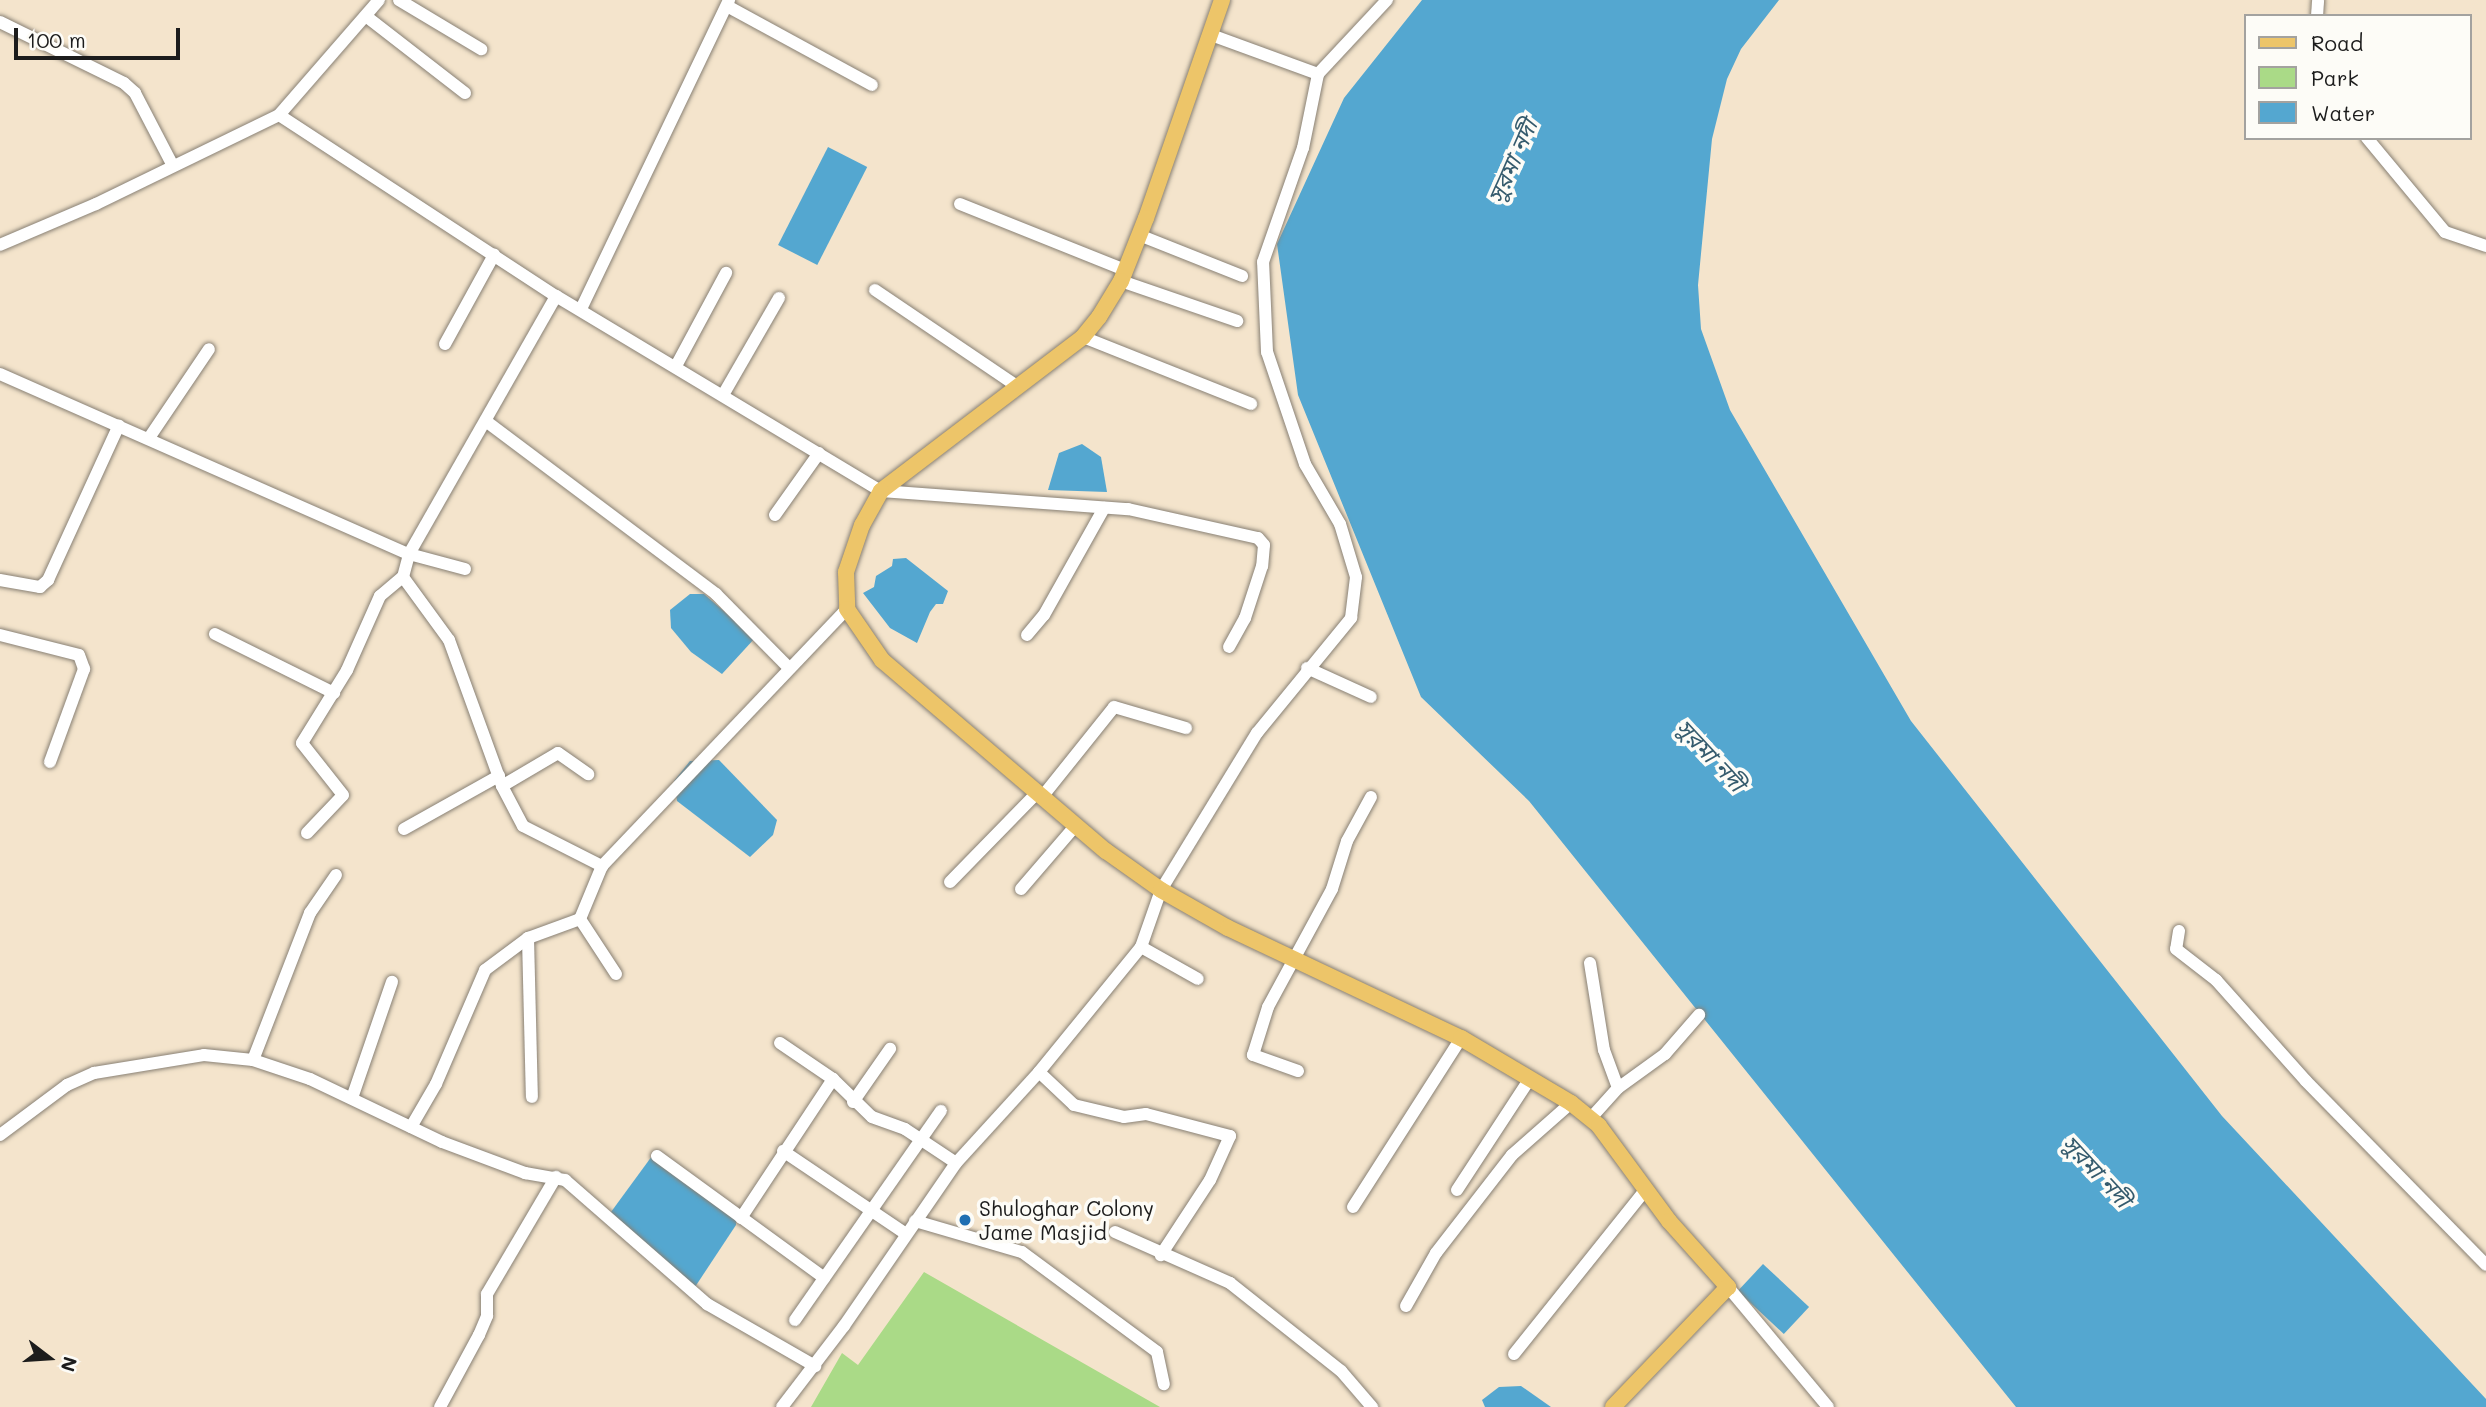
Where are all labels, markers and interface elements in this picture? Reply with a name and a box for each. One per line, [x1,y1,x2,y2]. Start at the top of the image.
scale bar [18,14,184,58]
legend [2244,14,2472,140]
text: 100 m [27,26,86,53]
text: Road [2311,29,2363,56]
text: Park [2311,64,2359,91]
text: Water [2311,99,2375,126]
water label: সুরমা নদী [1481,115,1543,207]
water label: সুরমা নদী [1671,713,1751,797]
water label: সুরমা নদী [2057,1129,2137,1213]
place label: Shuloghar Colony Jame Masjid [979,1195,1154,1245]
marker: Shuloghar Colony Jame Masjid [957,1212,973,1228]
north arrow [14,1323,84,1393]
text: N [56,1354,84,1375]

